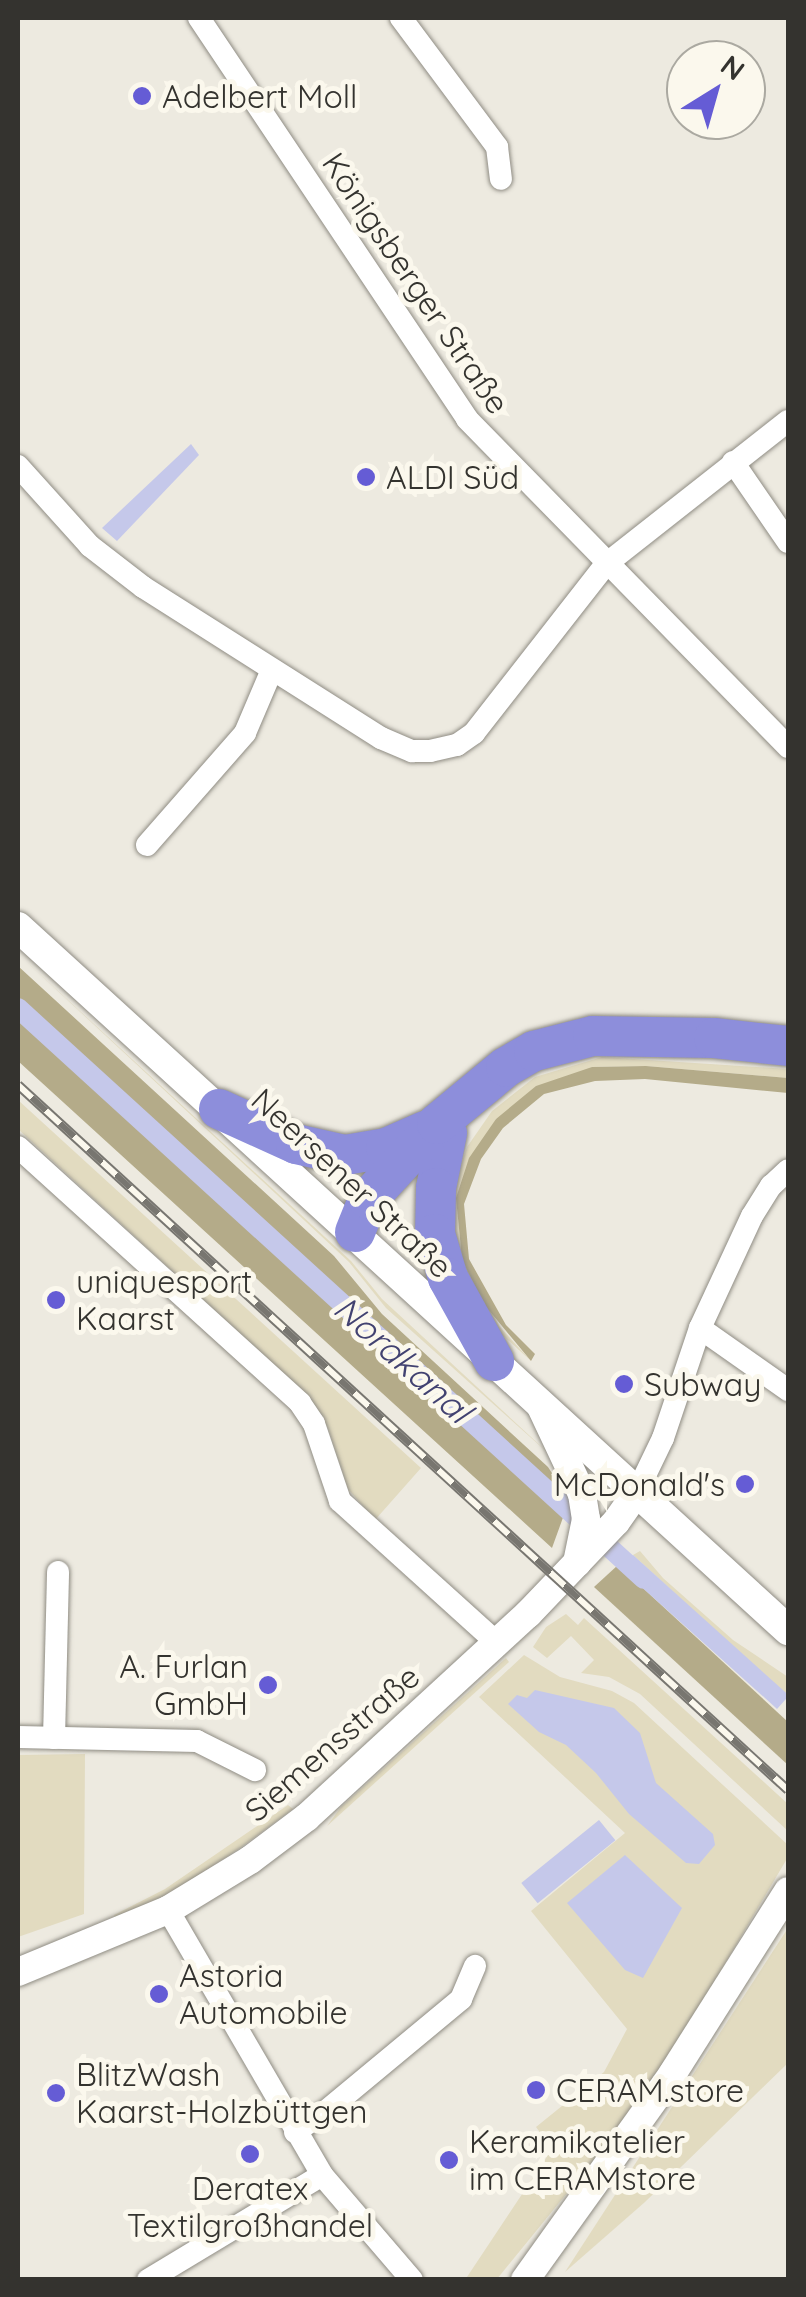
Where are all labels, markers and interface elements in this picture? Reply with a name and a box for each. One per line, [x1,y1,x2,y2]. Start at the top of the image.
north arrow [666,40,766,140]
text: N [714,47,752,87]
place label: Adelbert Moll [162,77,357,115]
marker: Adelbert Moll [131,85,153,107]
street label: Königsberger Straße [314,145,518,421]
place label: ALDI Süd [386,458,519,496]
marker: ALDI Süd [355,466,377,488]
street label: Neersener Straße [244,1080,460,1286]
place label: uniquesport Kaarst [76,1263,252,1338]
water label: Nordkanal [326,1287,480,1431]
marker: uniquesport Kaarst [45,1289,67,1311]
place label: Subway [644,1365,761,1403]
marker: Subway [613,1373,635,1395]
place label: McDonald's [554,1465,725,1503]
marker: McDonald's [734,1473,756,1495]
place label: A. Furlan GmbH [119,1648,248,1723]
street label: Siemensstraße [237,1657,427,1829]
marker: A. Furlan GmbH [257,1674,279,1696]
place label: Astoria Automobile [179,1957,347,2032]
marker: Astoria Automobile [148,1983,170,2005]
place label: BlitzWash Kaarst-Holzbüttgen [76,2056,367,2131]
place label: CERAM.store [556,2071,744,2109]
marker: CERAM.store [525,2079,547,2101]
marker: BlitzWash Kaarst-Holzbüttgen [45,2082,67,2104]
place label: Keramikatelier im CERAMstore [469,2123,696,2198]
marker: Deratex Textilgroßhandel [239,2143,261,2165]
marker: Keramikatelier im CERAMstore [438,2149,460,2171]
place label: Deratex Textilgroßhandel [127,2170,373,2245]

